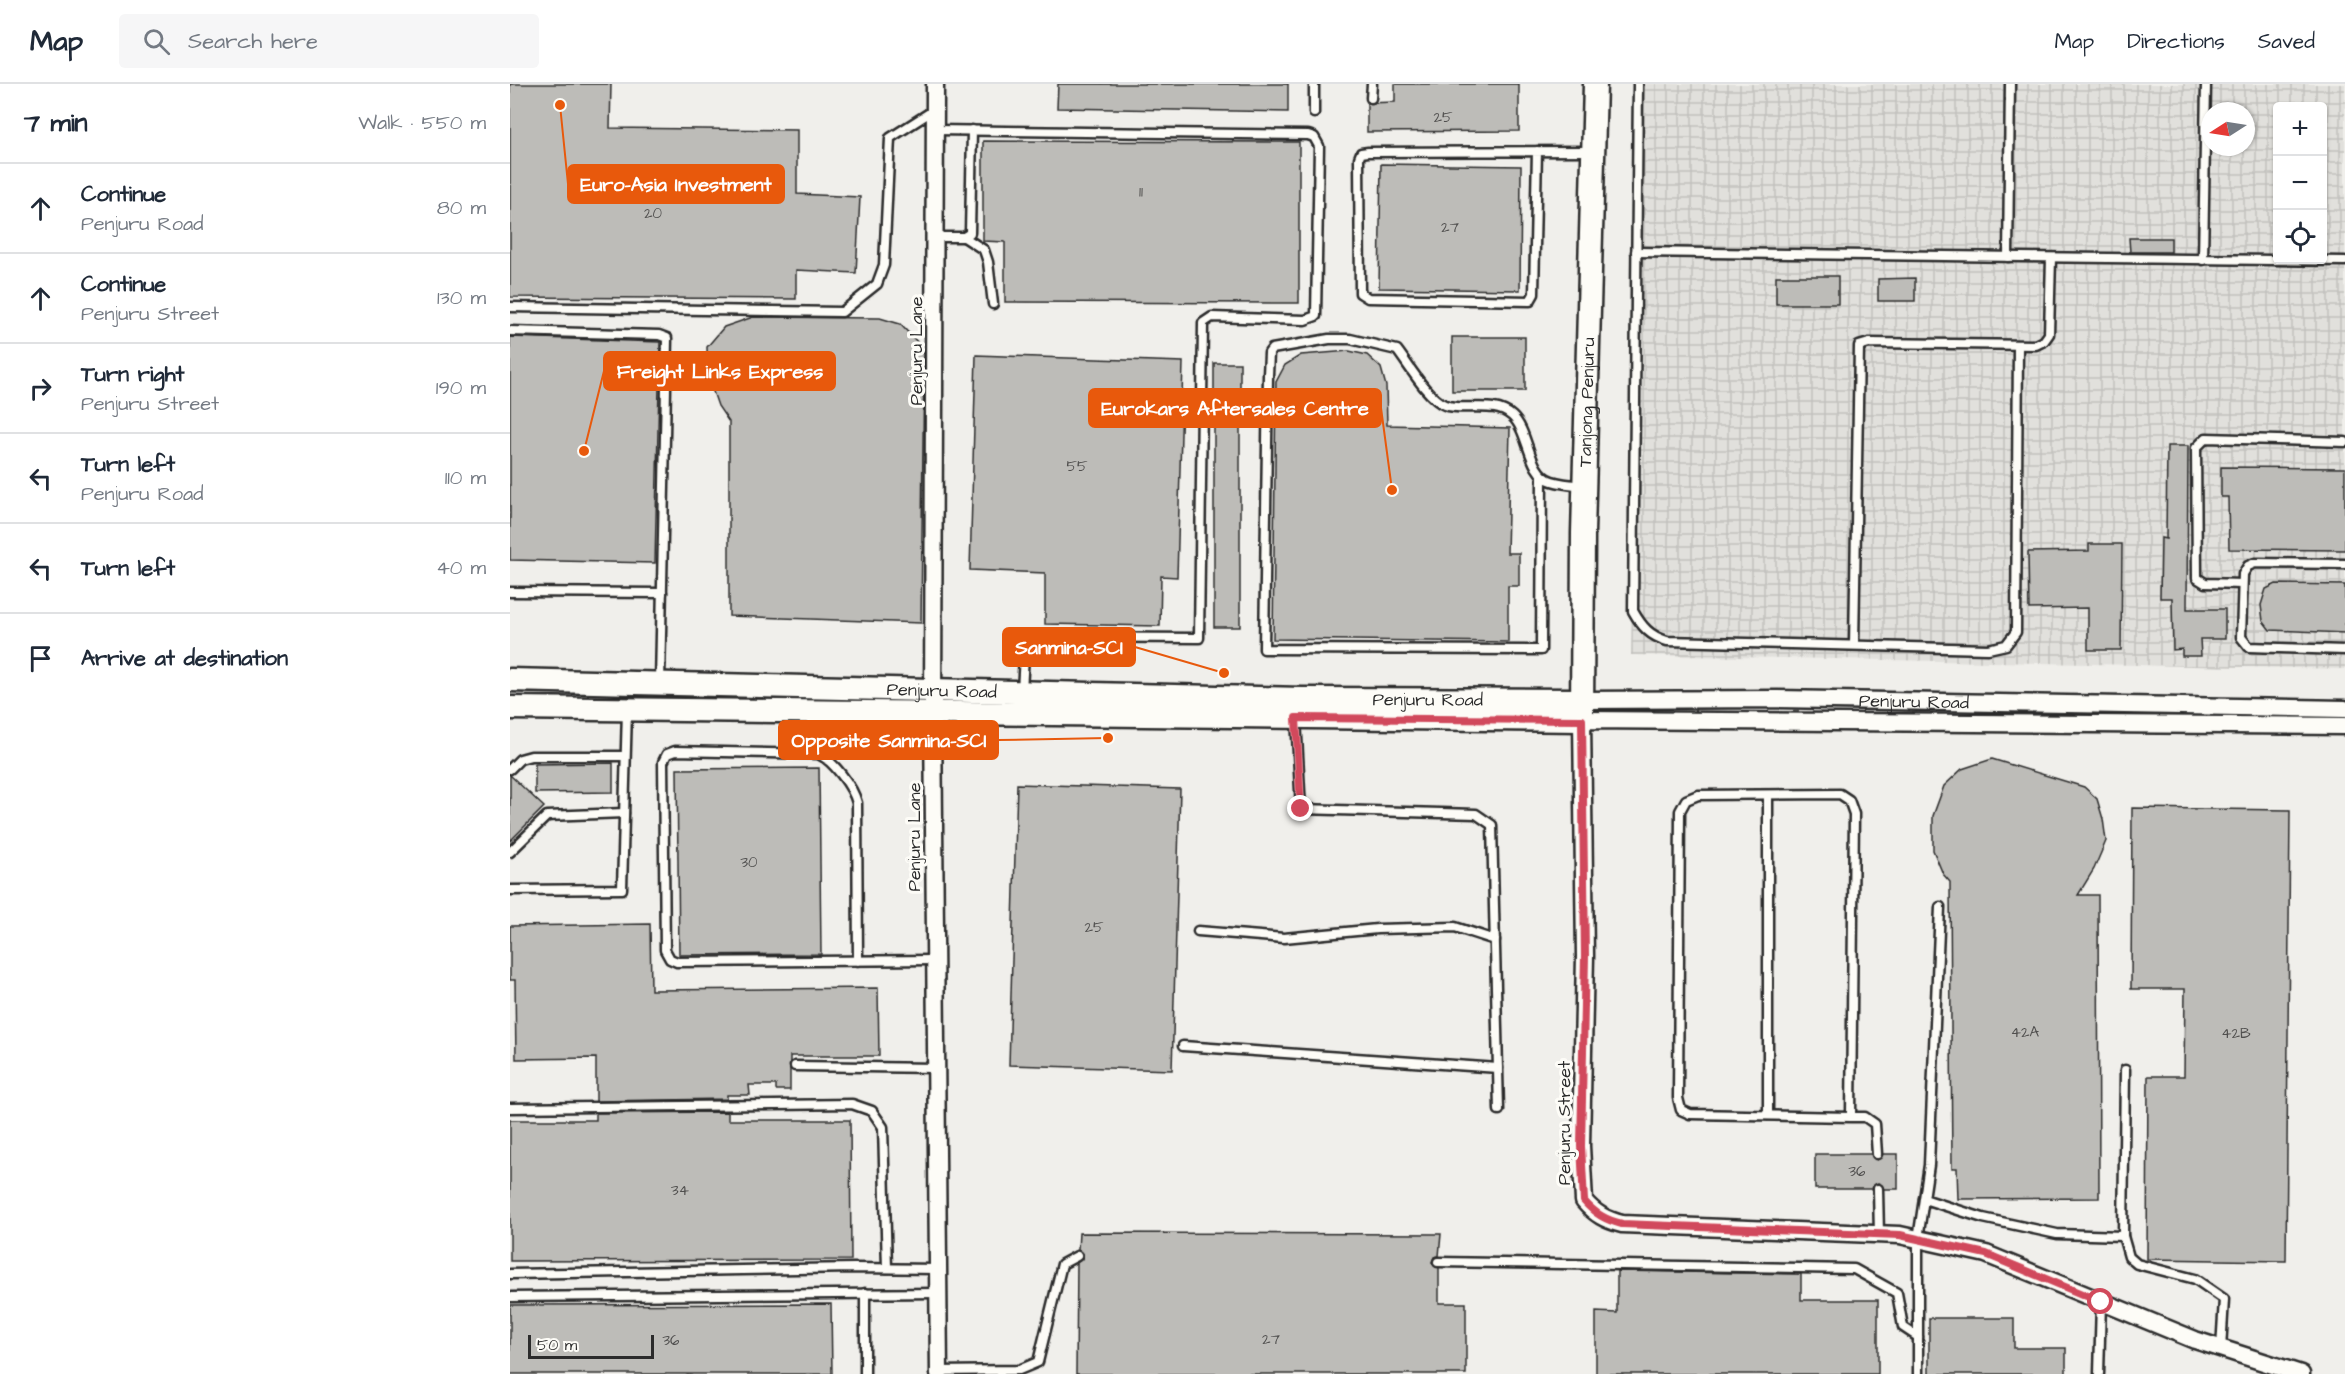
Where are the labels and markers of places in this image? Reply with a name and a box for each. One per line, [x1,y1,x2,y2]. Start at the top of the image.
callout: Euro-Asia Investment [568,165,784,203]
callout: Freight Links Express [604,352,835,390]
callout: Eurokars Aftersales Centre [1089,389,1381,427]
callout: Sanmina-SCI [1003,628,1135,666]
callout: Opposite Sanmina-SCI [779,721,998,759]

